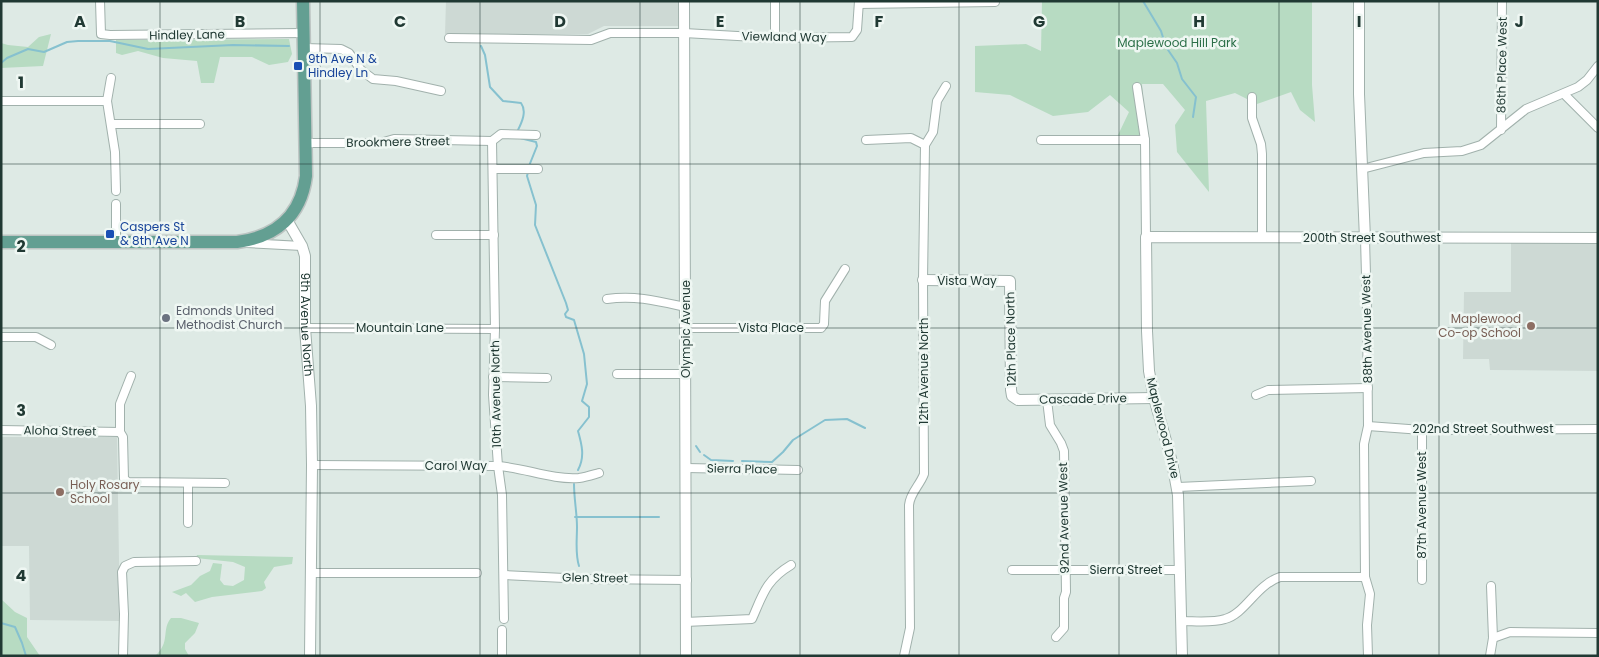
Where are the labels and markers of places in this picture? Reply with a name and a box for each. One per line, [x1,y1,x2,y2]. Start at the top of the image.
place label: 9th Ave N & Hindley Ln [308,50,377,81]
marker: 9th Ave N & Hindley Ln [292,60,304,72]
place label: Caspers St & 8th Ave N [120,218,189,249]
marker: Caspers St & 8th Ave N [104,228,116,240]
place label: Edmonds United Methodist Church [176,302,282,333]
place label: Maplewood Co-op School [1438,310,1521,341]
marker: Edmonds United Methodist Church [160,312,172,324]
marker: Maplewood Co-op School [1525,320,1537,332]
place label: Holy Rosary School [70,476,140,507]
marker: Holy Rosary School [54,486,66,498]

